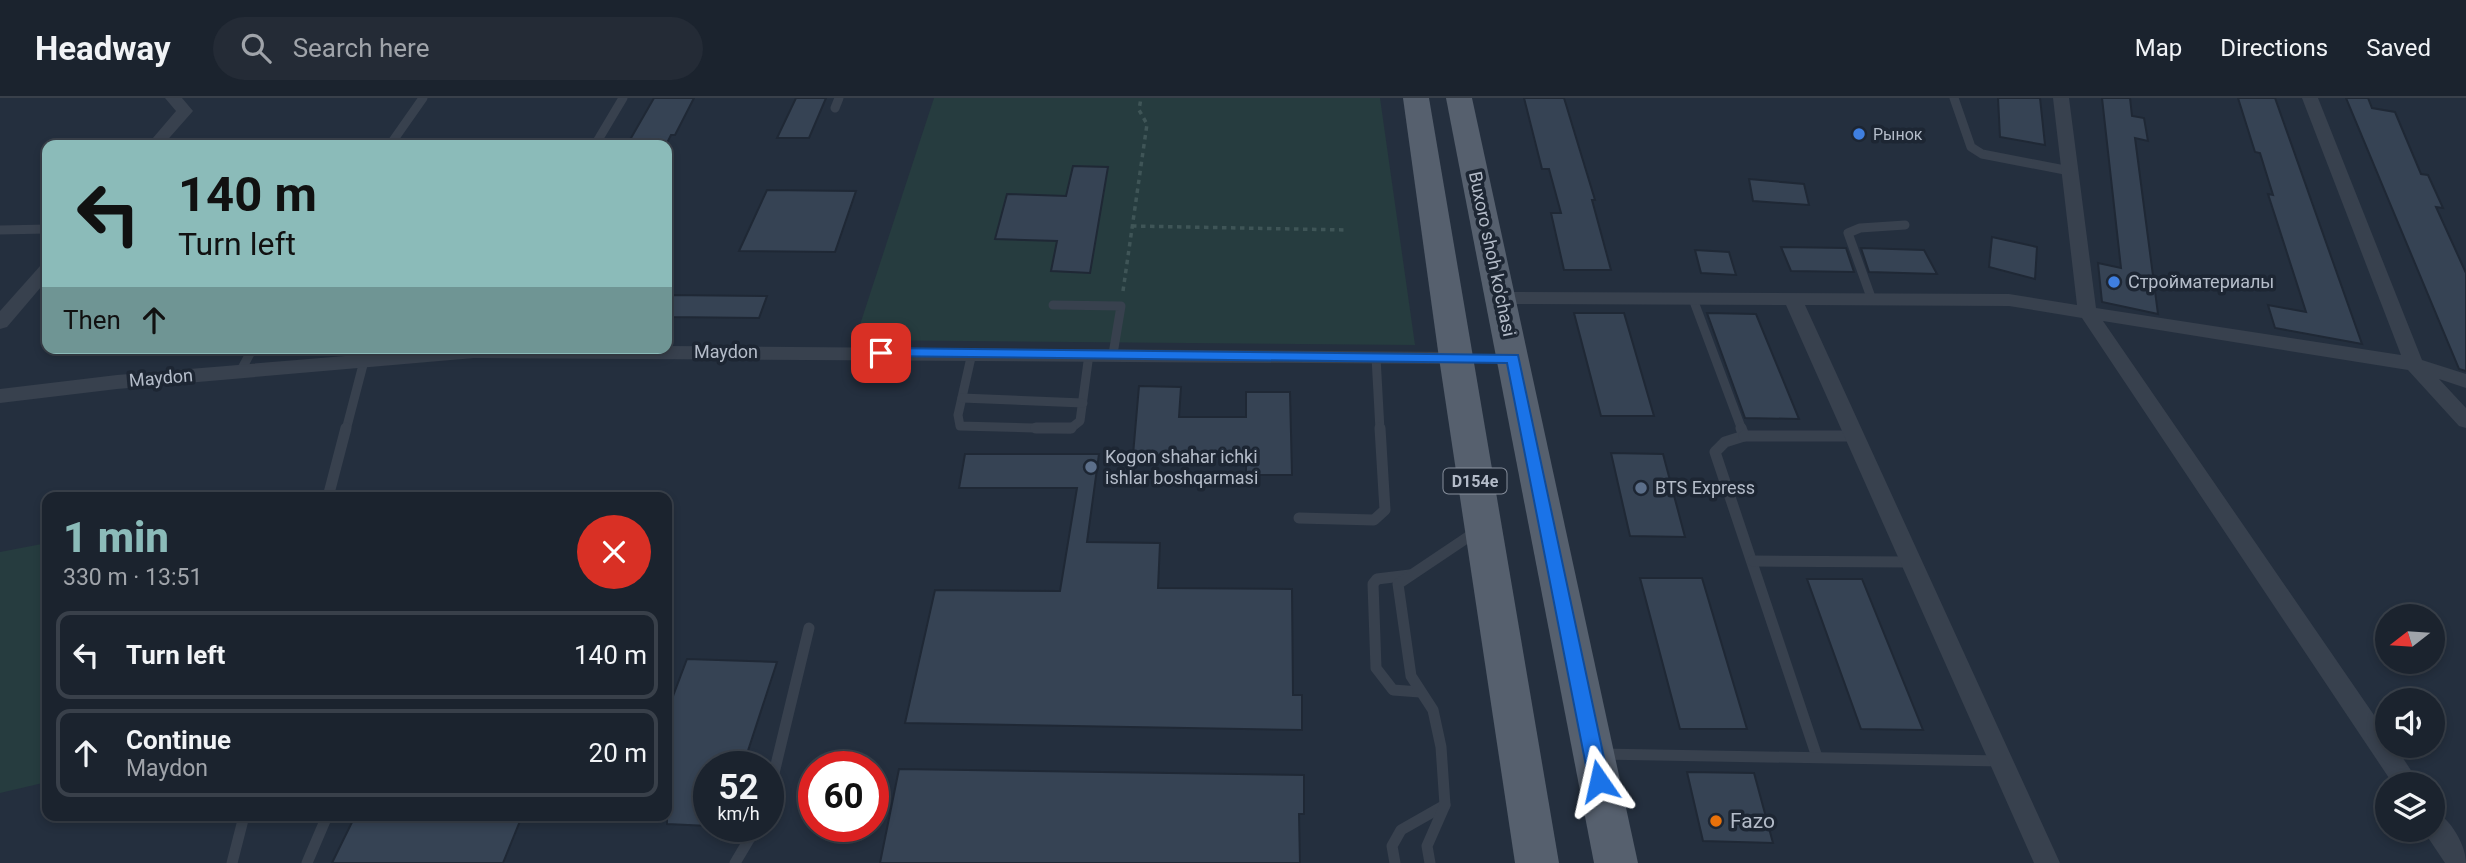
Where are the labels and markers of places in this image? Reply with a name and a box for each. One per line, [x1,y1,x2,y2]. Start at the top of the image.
place label: Рынок [1873,125,1923,144]
marker: Рынок [1851,126,1867,142]
place label: Стройматериалы [2128,271,2274,292]
marker: Стройматериалы [2106,274,2122,290]
pin [851,323,911,383]
place label: Kogon shahar ichki ishlar boshqarmasi [1105,446,1258,488]
marker: Kogon shahar ichki ishlar boshqarmasi [1083,459,1099,475]
place label: BTS Express [1655,477,1755,498]
marker: BTS Express [1633,480,1649,496]
place label: Fazo [1730,809,1775,833]
marker: Fazo [1708,813,1724,829]

